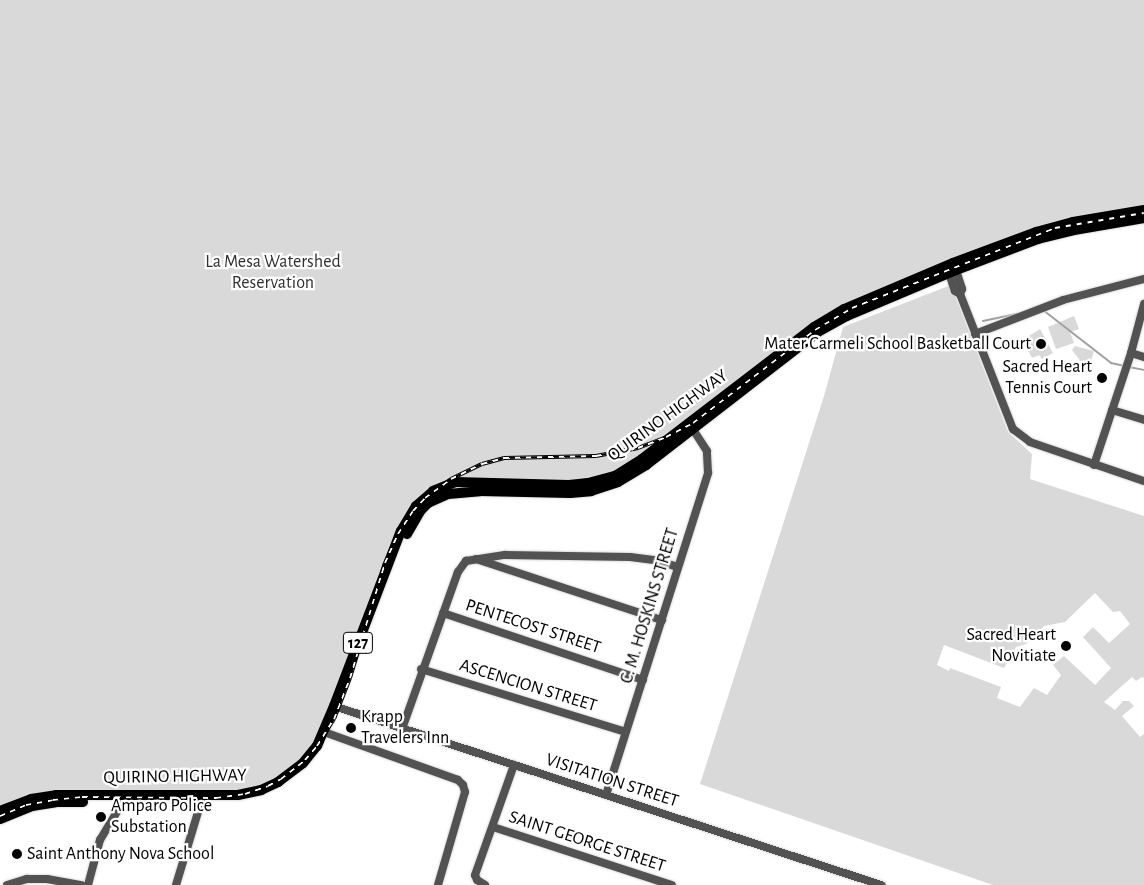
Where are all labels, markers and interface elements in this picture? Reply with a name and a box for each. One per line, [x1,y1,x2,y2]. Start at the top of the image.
park label: La Mesa Watershed Reservation [205,252,341,294]
place label: Mater Carmeli School Basketball Court [764,333,1031,355]
marker: Mater Carmeli School Basketball Court [1035,338,1047,350]
place label: Sacred Heart Tennis Court [1002,357,1092,399]
street label: QUIRINO HIGHWAY [604,365,732,467]
marker: Sacred Heart Tennis Court [1096,372,1108,384]
street label: C. M. HOSKINS STREET [616,526,684,686]
street label: PENTECOST STREET [462,595,604,659]
place label: Sacred Heart Novitiate [966,625,1056,668]
road number: 127 [342,630,374,656]
marker: Sacred Heart Novitiate [1060,640,1072,652]
street label: ASCENCION STREET [457,655,599,717]
place label: Krapp Travelers Inn [361,707,449,750]
marker: Krapp Travelers Inn [345,722,357,734]
street label: VISITATION STREET [543,749,681,813]
street label: QUIRINO HIGHWAY [103,765,247,789]
place label: Amparo Police Substation [111,796,212,839]
street label: SAINT GEORGE STREET [506,806,668,878]
marker: Amparo Police Substation [95,811,107,823]
place label: Saint Anthony Nova School [27,843,214,865]
marker: Saint Anthony Nova School [11,848,23,860]

